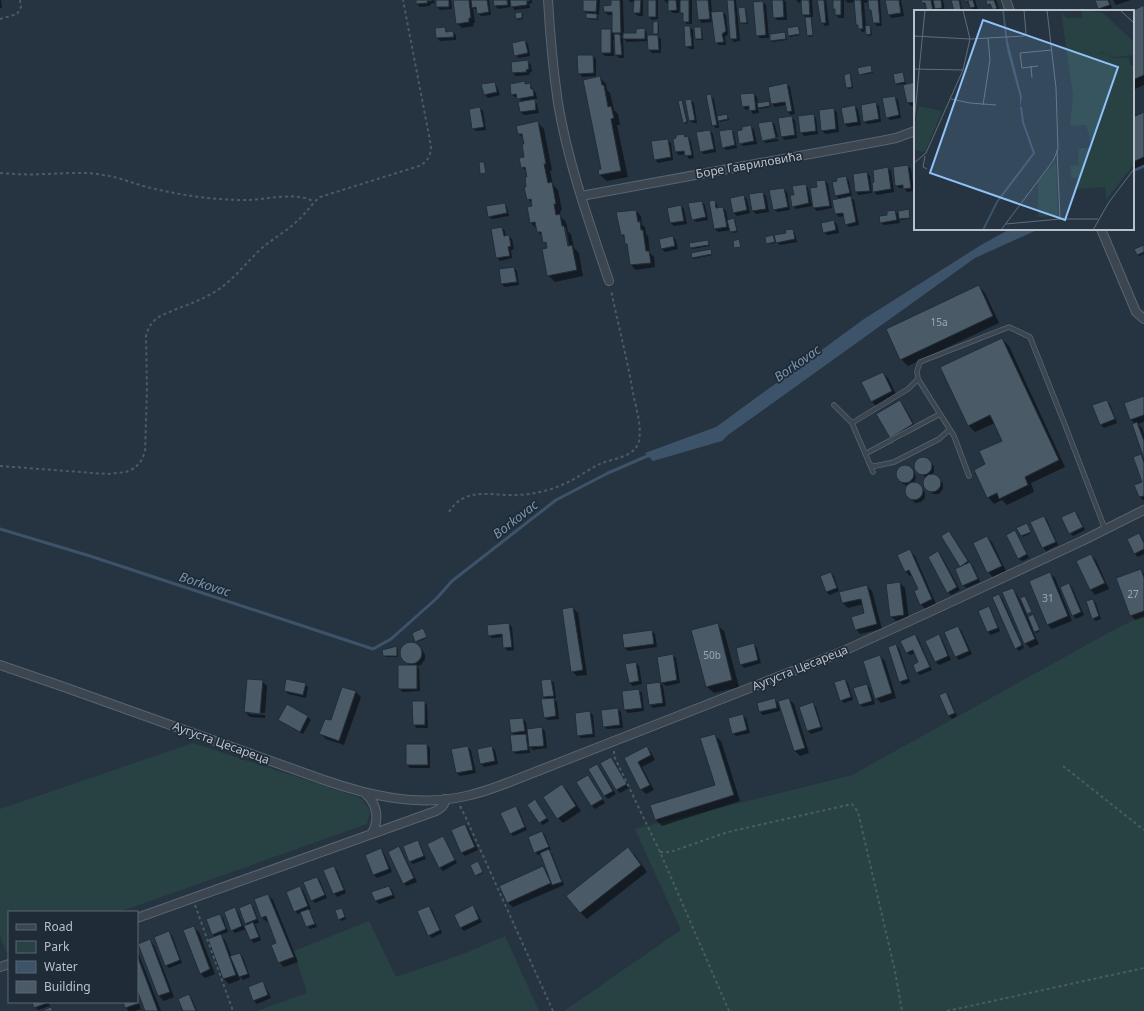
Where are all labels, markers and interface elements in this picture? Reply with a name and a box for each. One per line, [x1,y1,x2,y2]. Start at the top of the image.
inset map [914,10,1134,230]
street label: Боре Гавриловића [694,147,803,182]
house number: 15a [930,315,948,329]
water label: Borkovac [770,340,824,386]
water label: Borkovac [489,496,541,542]
water label: Borkovac [177,567,233,601]
house number: 27 [1127,587,1139,601]
house number: 31 [1042,591,1054,605]
street label: Аугуста Цесареца [749,641,850,694]
house number: 50b [703,648,721,662]
street label: Аугуста Цесареца [170,717,272,768]
legend [8,911,138,1003]
text: Road [44,918,73,935]
text: Park [44,938,70,955]
text: Water [44,958,78,975]
text: Building [44,978,91,995]

